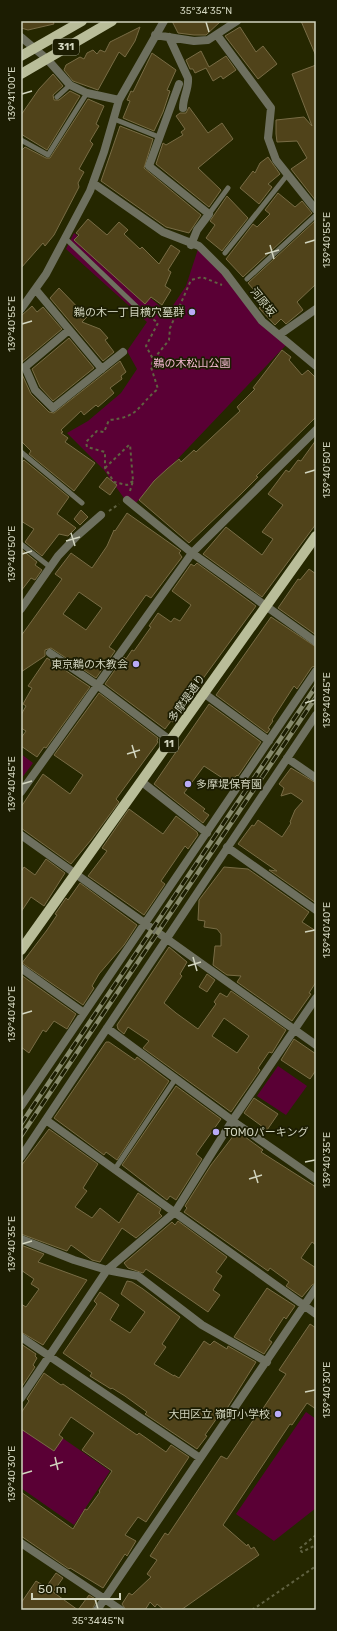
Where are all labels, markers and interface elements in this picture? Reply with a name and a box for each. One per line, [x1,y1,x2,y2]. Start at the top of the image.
text: 35°34'35"N [180,5,232,17]
road number: 311 [53,39,79,55]
text: 139°41'00"E [6,67,18,121]
text: 139°40'55"E [321,212,333,268]
street label: 河原坂 [248,285,278,319]
text: 139°40'55"E [6,296,18,352]
place label: 鵜の木一丁目横穴墓群 [74,306,184,319]
marker: 鵜の木一丁目横穴墓群 [187,307,197,317]
park label: 鵜の木松山公園 [154,357,231,370]
text: 139°40'50"E [321,442,333,498]
text: 139°40'50"E [6,526,18,582]
place label: 東京鵜の木教会 [51,658,128,671]
marker: 東京鵜の木教会 [131,659,141,669]
street label: 多摩堤通り [166,672,208,724]
text: 139°40'45"E [321,672,333,728]
road number: 11 [160,736,178,752]
text: 139°40'45"E [6,756,18,812]
place label: 多摩堤保育園 [196,778,262,791]
marker: 多摩堤保育園 [183,779,193,789]
text: 139°40'40"E [321,902,333,958]
text: 139°40'40"E [6,986,18,1042]
place label: TOMOパーキング [224,1126,309,1139]
marker: TOMOパーキング [211,1127,221,1137]
text: 139°40'35"E [321,1132,333,1188]
text: 139°40'35"E [6,1216,18,1272]
text: 139°40'30"E [321,1362,333,1418]
place label: 大田区立 嶺町小学校 [168,1408,270,1421]
marker: 大田区立 嶺町小学校 [273,1409,283,1419]
text: 139°40'30"E [6,1446,18,1502]
scale bar [32,1575,120,1601]
text: 50 m [38,1582,66,1596]
text: 35°34'45"N [72,1615,124,1627]

